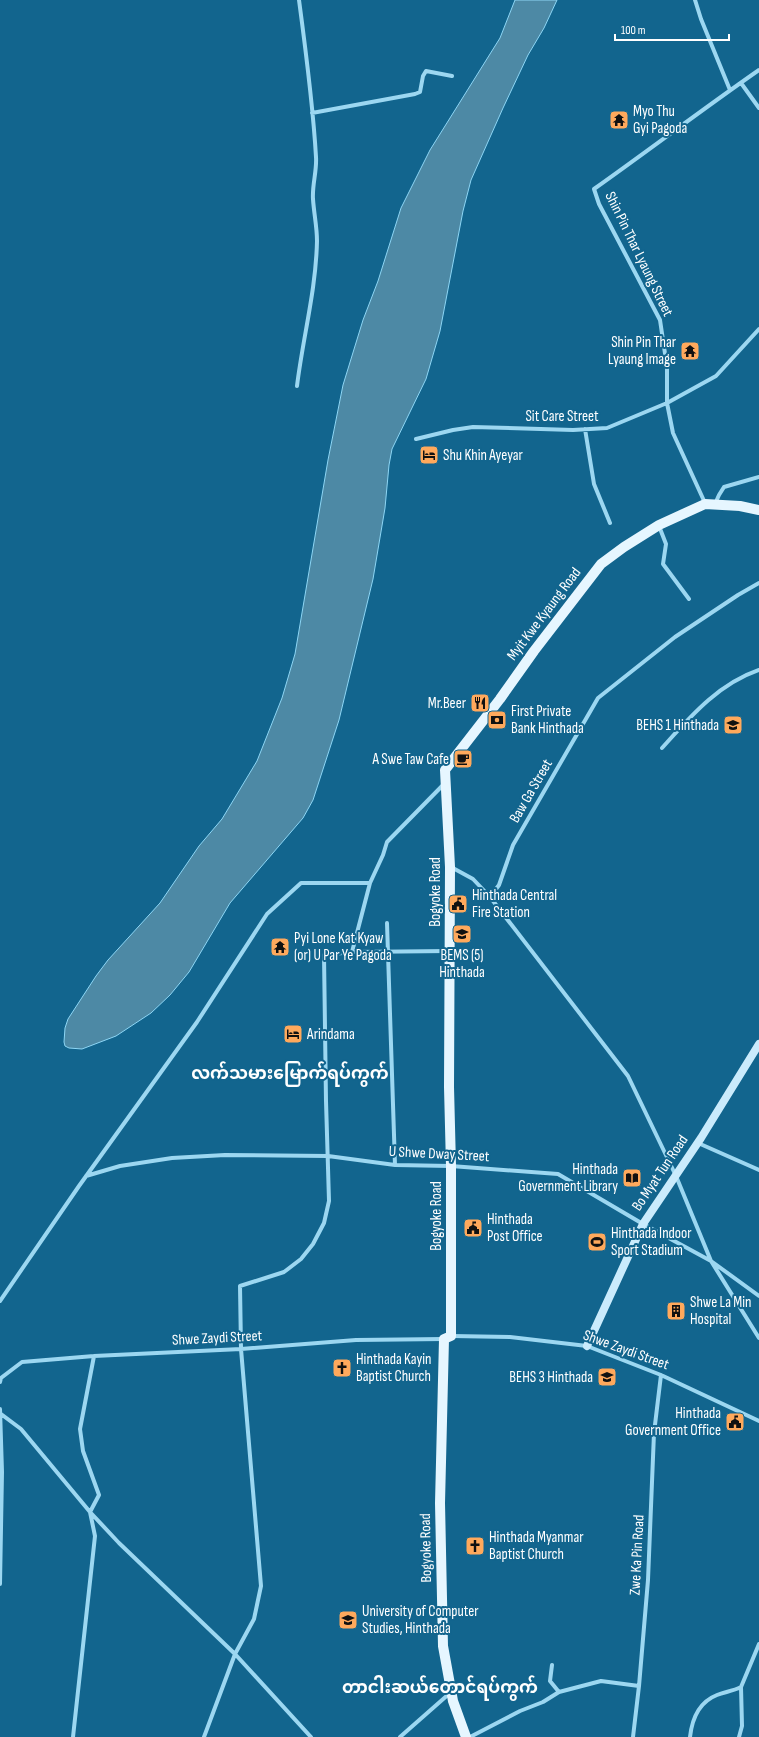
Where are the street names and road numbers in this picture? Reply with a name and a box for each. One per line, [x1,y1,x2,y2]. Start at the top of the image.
street label: Shin Pin Thar Lyaung Street [601,189,678,320]
street label: Sit Care Street [525,407,599,426]
street label: Myit Kwe Kyaung Road [503,564,585,664]
street label: Baw Ga Street [505,755,557,826]
street label: Bogyoke Road [426,857,445,927]
street label: Bo Myat Tun Road [628,1131,692,1215]
street label: U Shwe Dway Street [388,1142,490,1166]
street label: Bogyoke Road [427,1181,446,1251]
street label: Shwe Zaydi Street [172,1326,263,1350]
street label: Shwe Zaydi Street [580,1326,672,1374]
street label: Bogyoke Road [416,1513,436,1583]
street label: Zwe Ka Pin Road [625,1514,649,1596]

